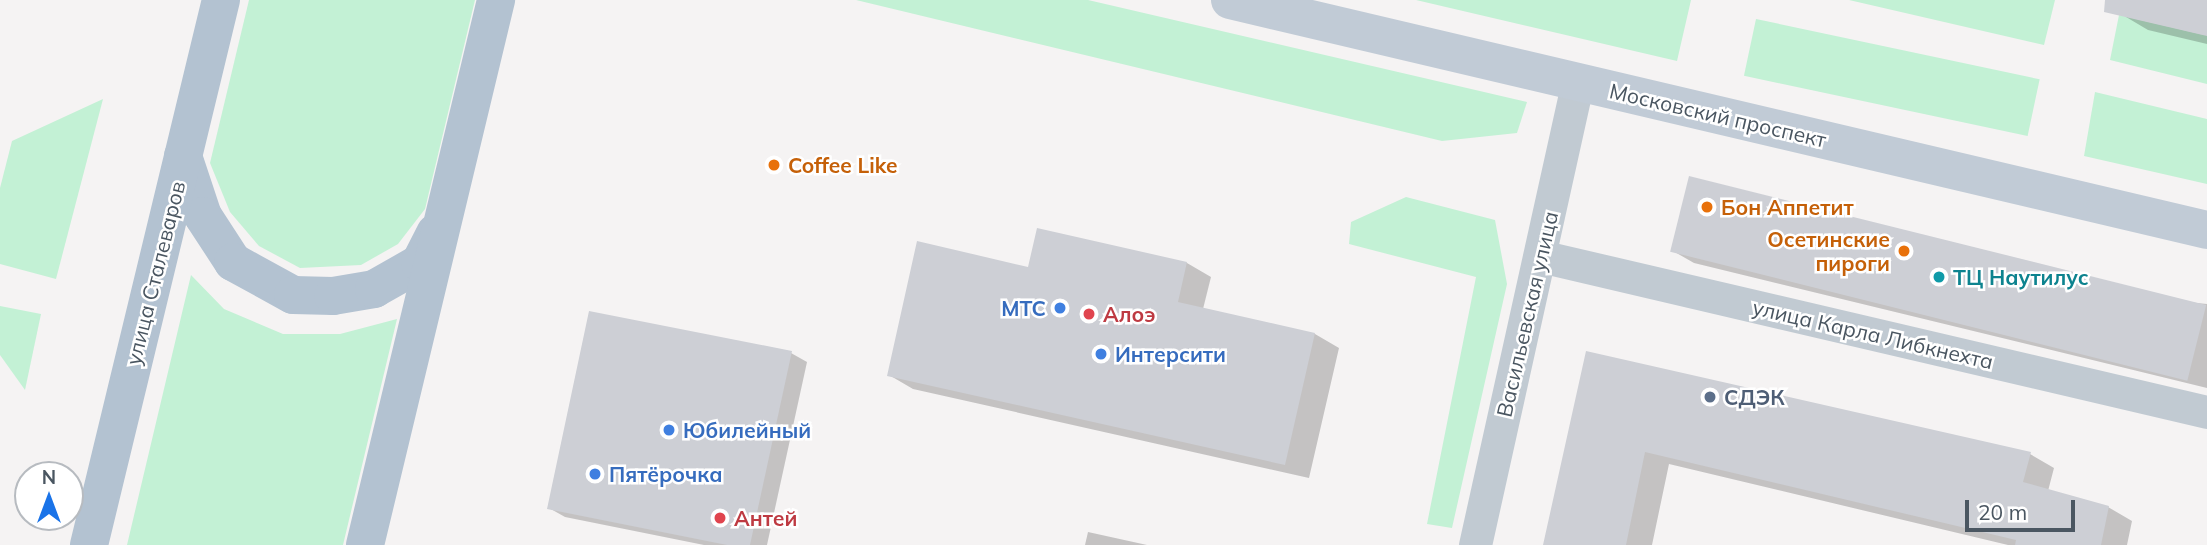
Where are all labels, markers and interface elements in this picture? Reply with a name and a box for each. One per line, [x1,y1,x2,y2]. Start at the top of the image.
street label: Московский проспект [1607,78,1829,152]
place label: Coffee Like [788,152,898,178]
marker: Coffee Like [766,157,782,173]
street label: улица Сталеваров [120,178,190,368]
place label: Бон Аппетит [1721,194,1854,220]
marker: Бон Аппетит [1699,199,1715,215]
street label: Васильевская улица [1491,209,1563,419]
place label: Осетинские пироги [1767,226,1890,276]
marker: Осетинские пироги [1896,243,1912,259]
place label: ТЦ Наутилус [1953,264,2089,290]
marker: ТЦ Наутилус [1931,269,1947,285]
street label: улица Карла Либкнехта [1750,294,1996,374]
place label: МТС [1001,295,1046,321]
marker: МТС [1052,300,1068,316]
place label: Алоэ [1103,301,1156,327]
marker: Алоэ [1081,306,1097,322]
place label: Интерсити [1115,341,1226,367]
marker: Интерсити [1093,346,1109,362]
place label: СДЭК [1724,384,1785,410]
marker: СДЭК [1702,389,1718,405]
place label: Юбилейный [683,417,811,443]
marker: Юбилейный [661,422,677,438]
north arrow [14,461,84,531]
place label: Пятёрочка [609,461,723,487]
text: N [42,465,56,489]
marker: Пятёрочка [587,466,603,482]
scale bar [1969,486,2079,530]
text: 20 m [1978,499,2027,525]
place label: Антей [734,505,798,531]
marker: Антей [712,510,728,526]

